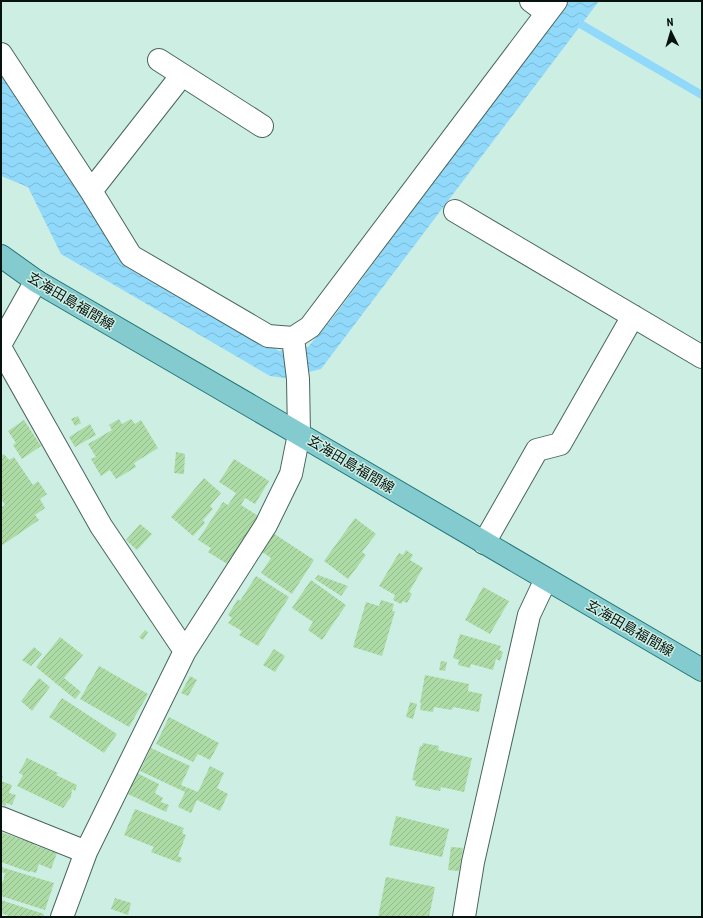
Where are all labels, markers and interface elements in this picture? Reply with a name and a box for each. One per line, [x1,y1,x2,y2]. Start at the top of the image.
north arrow [651,12,691,52]
text: N [666,16,674,29]
street label: 玄海田島福間線 [25,269,117,333]
street label: 玄海田島福間線 [305,432,397,496]
street label: 玄海田島福間線 [584,597,676,659]

